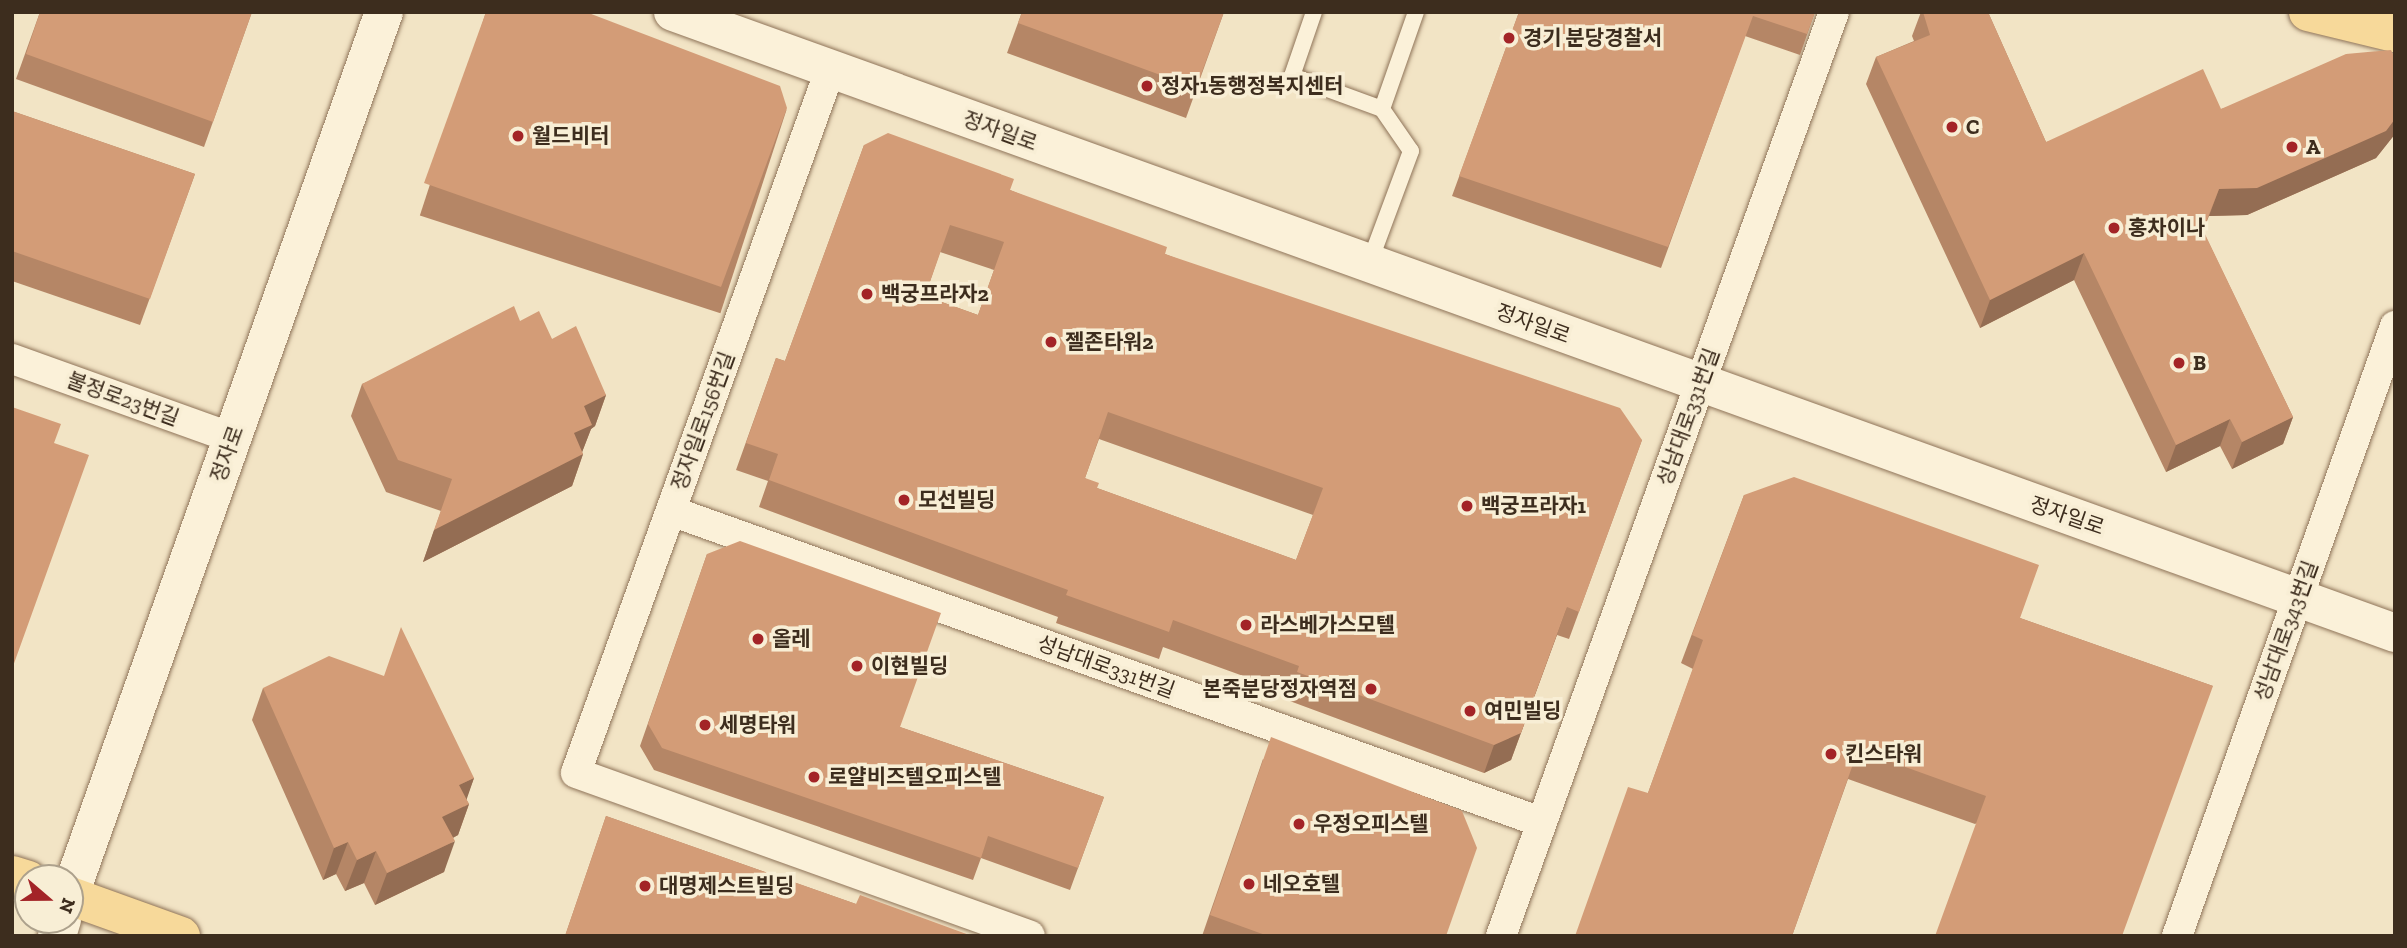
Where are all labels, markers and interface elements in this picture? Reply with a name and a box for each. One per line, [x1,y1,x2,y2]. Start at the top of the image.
place label: 경기 분당경찰서 [1523,25,1662,51]
marker: 경기 분당경찰서 [1501,30,1517,46]
place label: 정자1동행정복지센터 [1161,73,1343,99]
marker: 정자1동행정복지센터 [1139,78,1155,94]
street label: 정자일로 [959,106,1041,156]
place label: C [1966,114,1980,140]
marker: C [1944,119,1960,135]
place label: 월드비터 [532,123,609,149]
marker: 월드비터 [510,128,526,144]
place label: A [2306,134,2320,160]
marker: A [2284,139,2300,155]
place label: 홍차이나 [2128,215,2205,241]
marker: 홍차이나 [2106,220,2122,236]
place label: 백궁프라자2 [881,281,989,307]
marker: 백궁프라자2 [859,286,875,302]
street label: 정자일로 [1492,299,1574,349]
place label: 젤존타워2 [1065,329,1154,355]
marker: 젤존타워2 [1043,334,1059,350]
street label: 성남대로331번길 [1651,345,1725,489]
street label: 정자일로156번길 [666,348,740,494]
place label: B [2193,350,2206,376]
marker: B [2171,355,2187,371]
street label: 불정로23번길 [63,367,183,431]
street label: 정자로 [205,422,249,486]
place label: 모선빌딩 [918,487,995,513]
marker: 모선빌딩 [896,492,912,508]
street label: 정자일로 [2026,492,2108,540]
place label: 백궁프라자1 [1481,493,1586,519]
marker: 백궁프라자1 [1459,498,1475,514]
street label: 성남대로343번길 [2249,557,2323,705]
place label: 라스베가스모텔 [1260,612,1395,638]
marker: 라스베가스모텔 [1238,617,1254,633]
place label: 올레 [772,626,811,652]
street label: 성남대로331번길 [1034,630,1178,704]
marker: 올레 [750,631,766,647]
place label: 이현빌딩 [871,653,948,679]
marker: 이현빌딩 [849,658,865,674]
place label: 본죽분당정자역점 [1202,676,1357,702]
marker: 본죽분당정자역점 [1363,681,1379,697]
place label: 여민빌딩 [1484,698,1561,724]
marker: 여민빌딩 [1462,703,1478,719]
place label: 세명타워 [719,712,796,738]
marker: 세명타워 [697,717,713,733]
place label: 킨스타워 [1845,741,1922,767]
marker: 킨스타워 [1823,746,1839,762]
place label: 로얄비즈텔오피스텔 [828,764,1002,790]
marker: 로얄비즈텔오피스텔 [806,769,822,785]
place label: 우정오피스텔 [1313,811,1429,837]
marker: 우정오피스텔 [1291,816,1307,832]
north arrow [14,864,84,934]
place label: 네오호텔 [1263,871,1340,897]
place label: 대명제스트빌딩 [659,873,794,899]
marker: 네오호텔 [1241,876,1257,892]
marker: 대명제스트빌딩 [637,878,653,894]
text: N [54,895,81,916]

